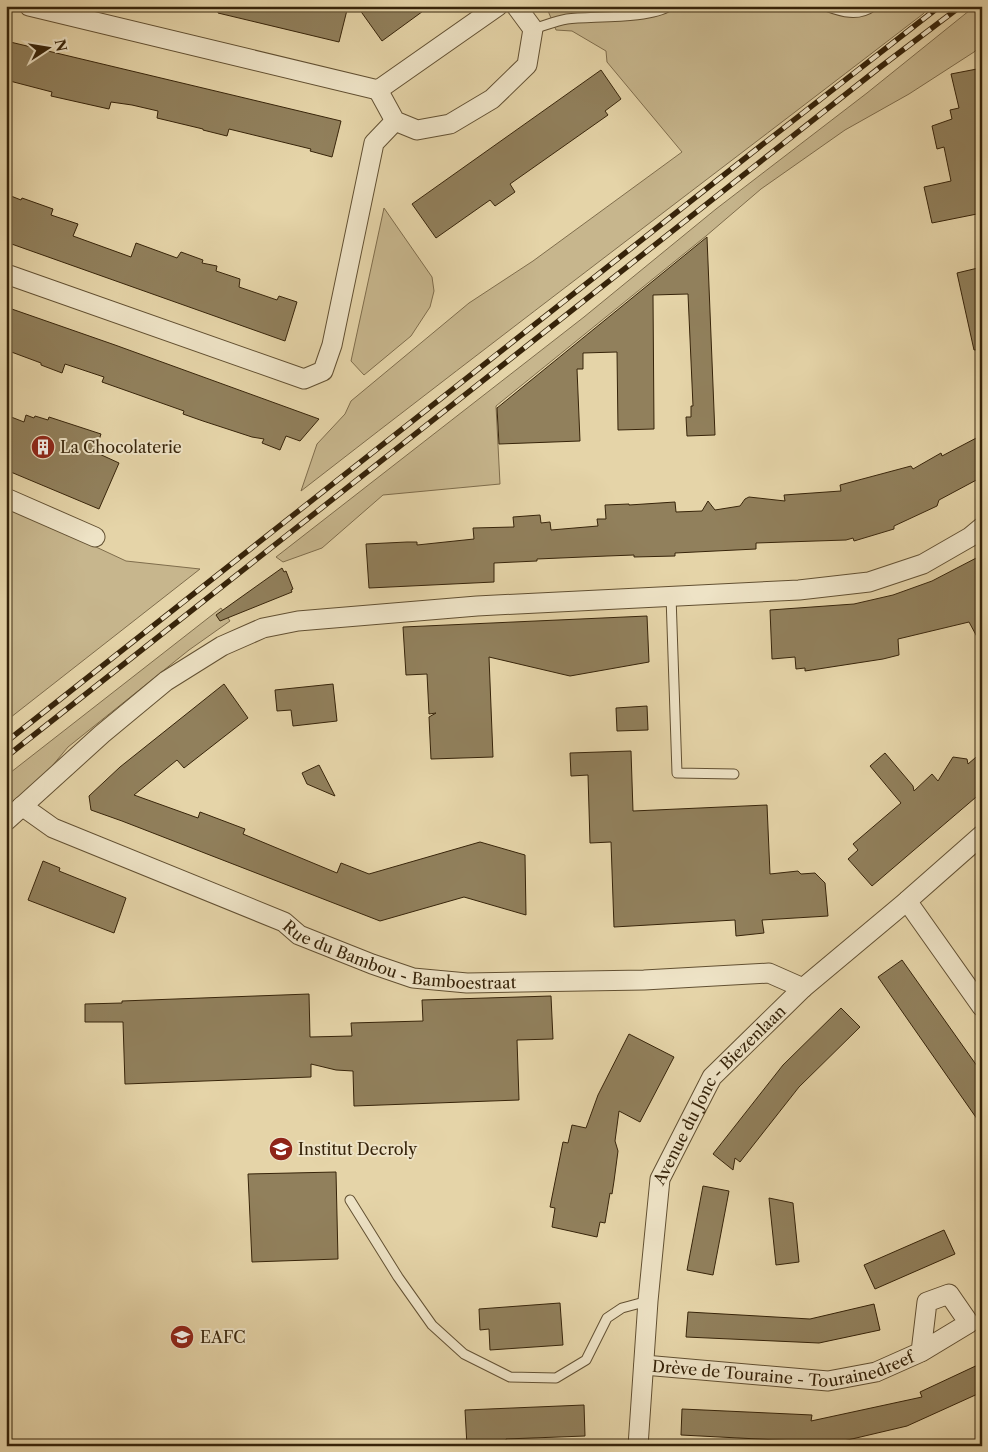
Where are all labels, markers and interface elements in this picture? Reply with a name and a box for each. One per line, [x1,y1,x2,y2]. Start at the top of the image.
north arrow [22,22,72,72]
text: N [51,37,71,53]
building icon: La Chocolaterie [30,434,56,460]
place label: La Chocolaterie [60,437,182,457]
street label: Rue du Bambou - Bamboestraat [279,916,517,993]
street label: Avenue du Jonc - Biezenlaan [648,1001,790,1189]
school or university icon: Institut Decroly [268,1136,294,1162]
place label: Institut Decroly [298,1139,418,1159]
school or university icon: EAFC [169,1324,195,1350]
place label: EAFC [200,1327,246,1347]
street label: Drève de Touraine - Tourainedreef [651,1346,919,1391]

